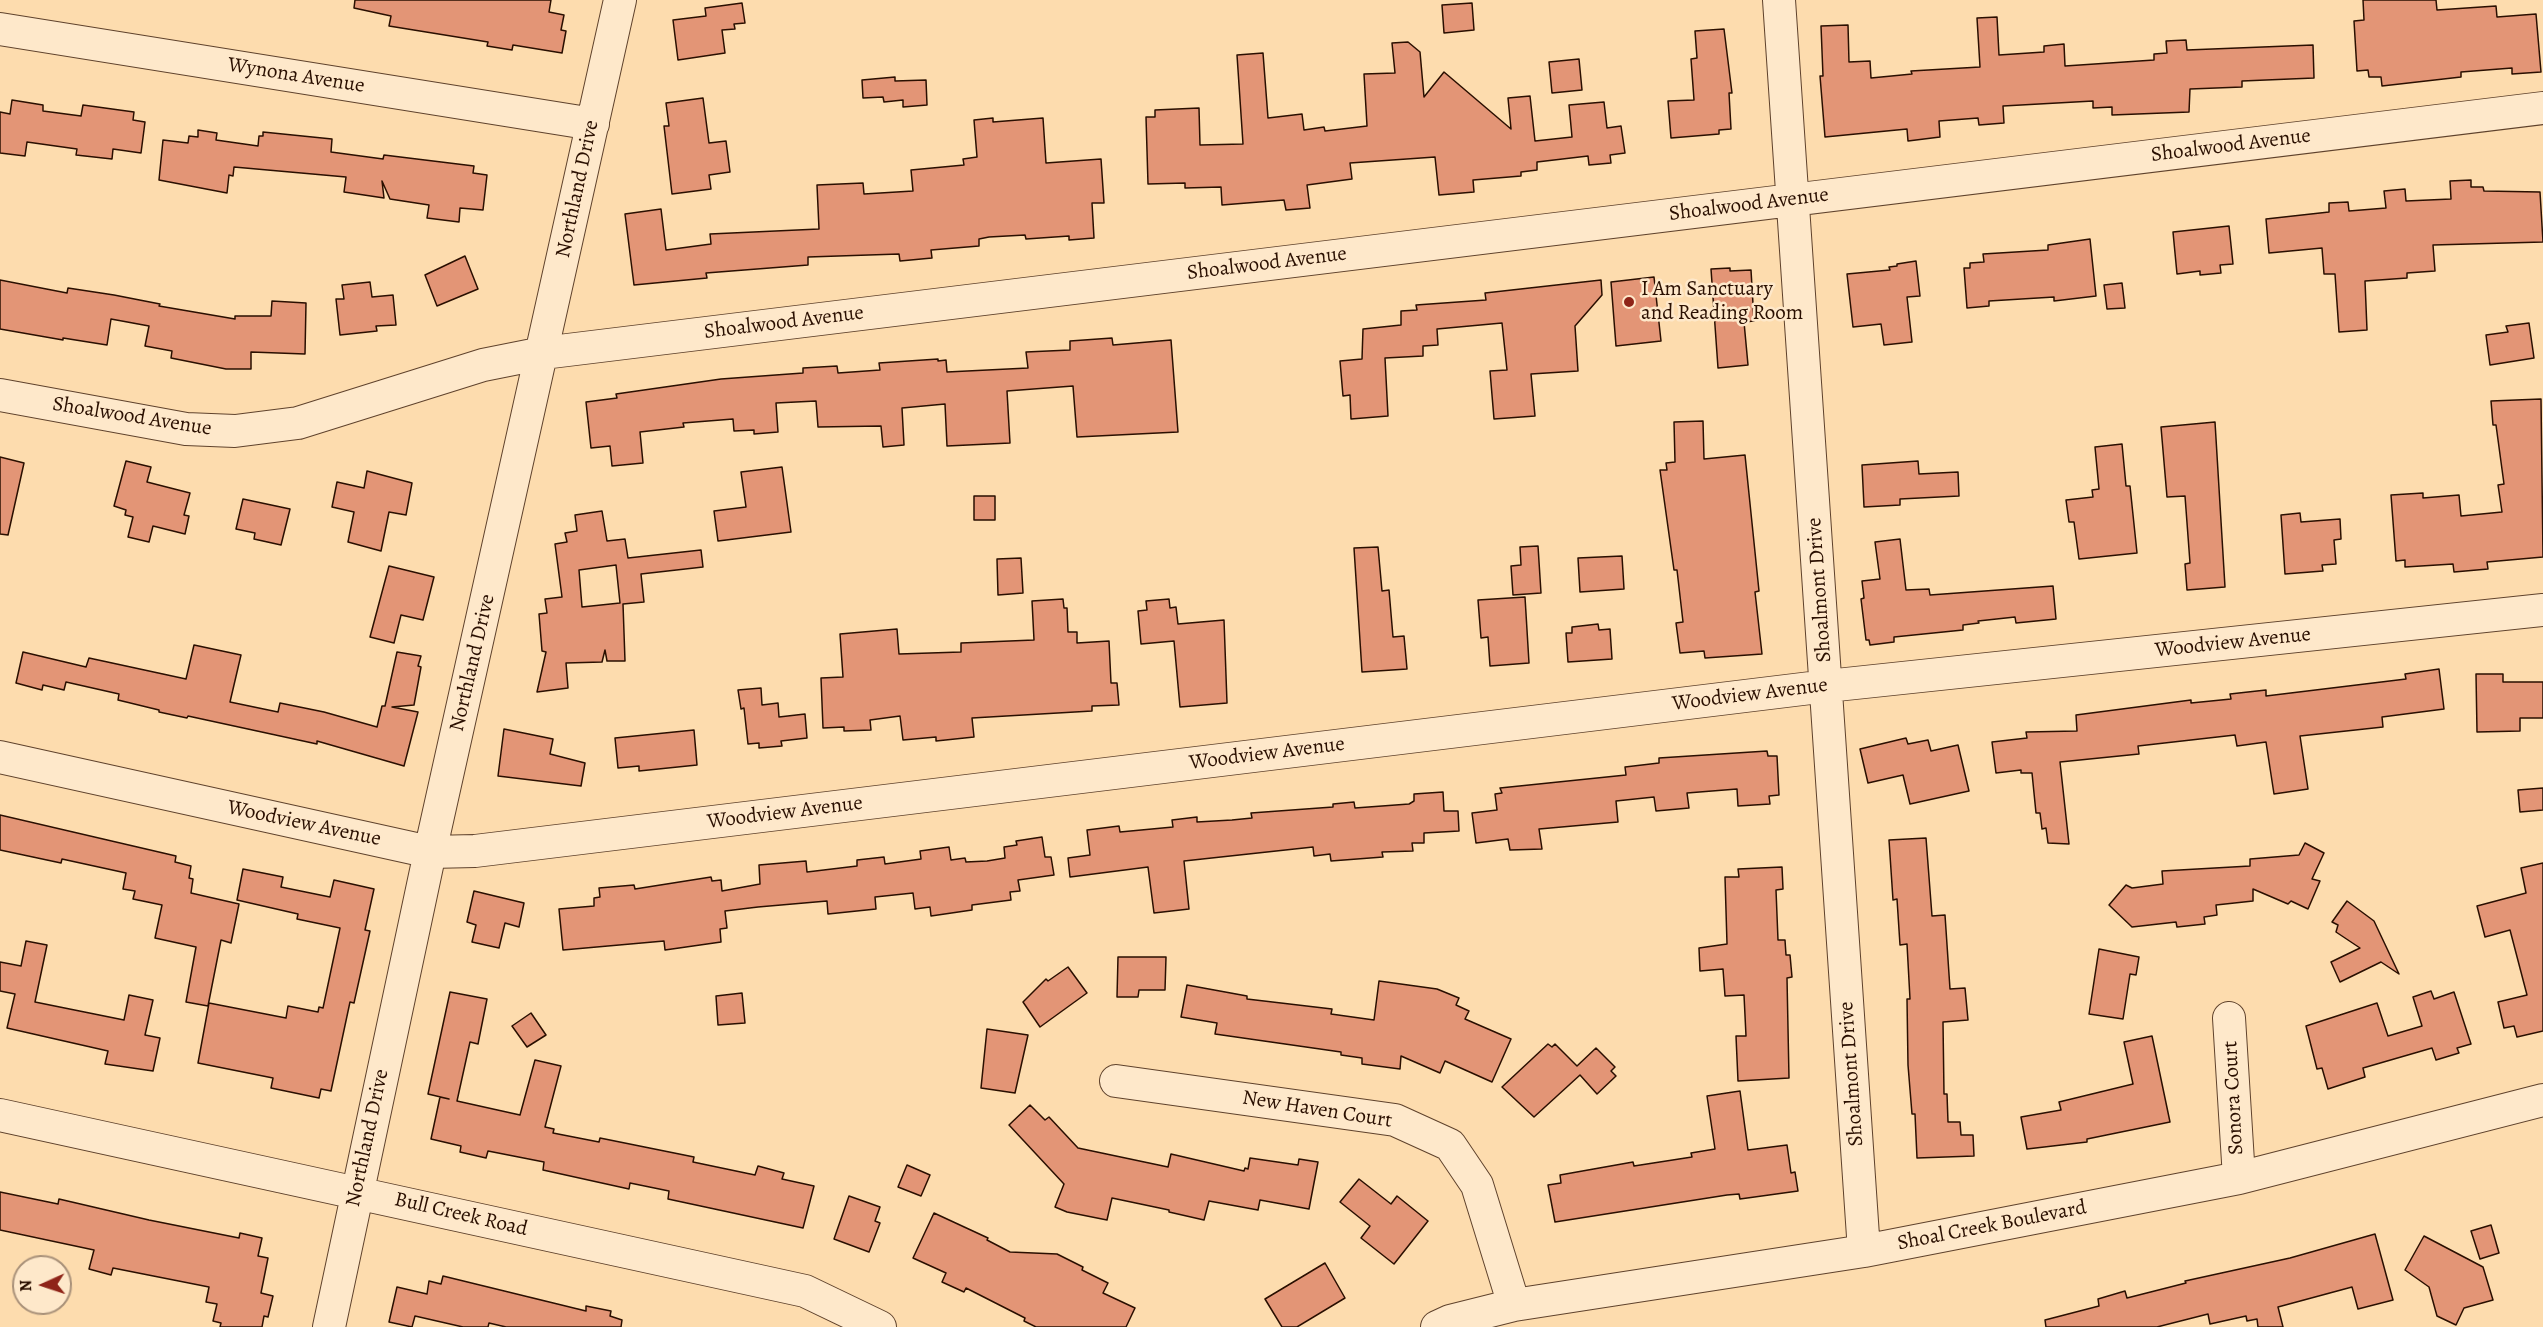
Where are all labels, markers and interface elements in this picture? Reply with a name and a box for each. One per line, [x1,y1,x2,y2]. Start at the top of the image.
street label: Wynona Avenue [226,53,366,99]
street label: Northland Drive [551,118,605,260]
street label: Shoalwood Avenue [2150,124,2312,168]
street label: Shoalwood Avenue [1668,183,1830,227]
street label: Shoalwood Avenue [1186,242,1348,286]
place label: I Am Sanctuary and Reading Room [1641,277,1803,327]
marker: I Am Sanctuary and Reading Room [1622,295,1636,309]
street label: Shoalwood Avenue [703,301,865,345]
street label: Shoalwood Avenue [51,392,213,442]
street label: Shoalmont Drive [1802,517,1838,663]
street label: Northland Drive [445,592,501,734]
street label: Woodview Avenue [2154,622,2312,664]
street label: Woodview Avenue [1671,673,1829,717]
street label: Woodview Avenue [1188,732,1346,776]
street label: Woodview Avenue [706,791,864,835]
street label: Woodview Avenue [225,795,383,853]
street label: Shoalmont Drive [1834,1001,1870,1147]
street label: Sonora Court [2218,1040,2250,1156]
street label: Northland Drive [341,1067,395,1209]
street label: New Haven Court [1240,1086,1394,1134]
street label: Bull Creek Road [392,1187,530,1243]
street label: Shoal Creek Boulevard [1895,1195,2089,1257]
north arrow [12,1255,72,1315]
text: N [15,1279,37,1292]

